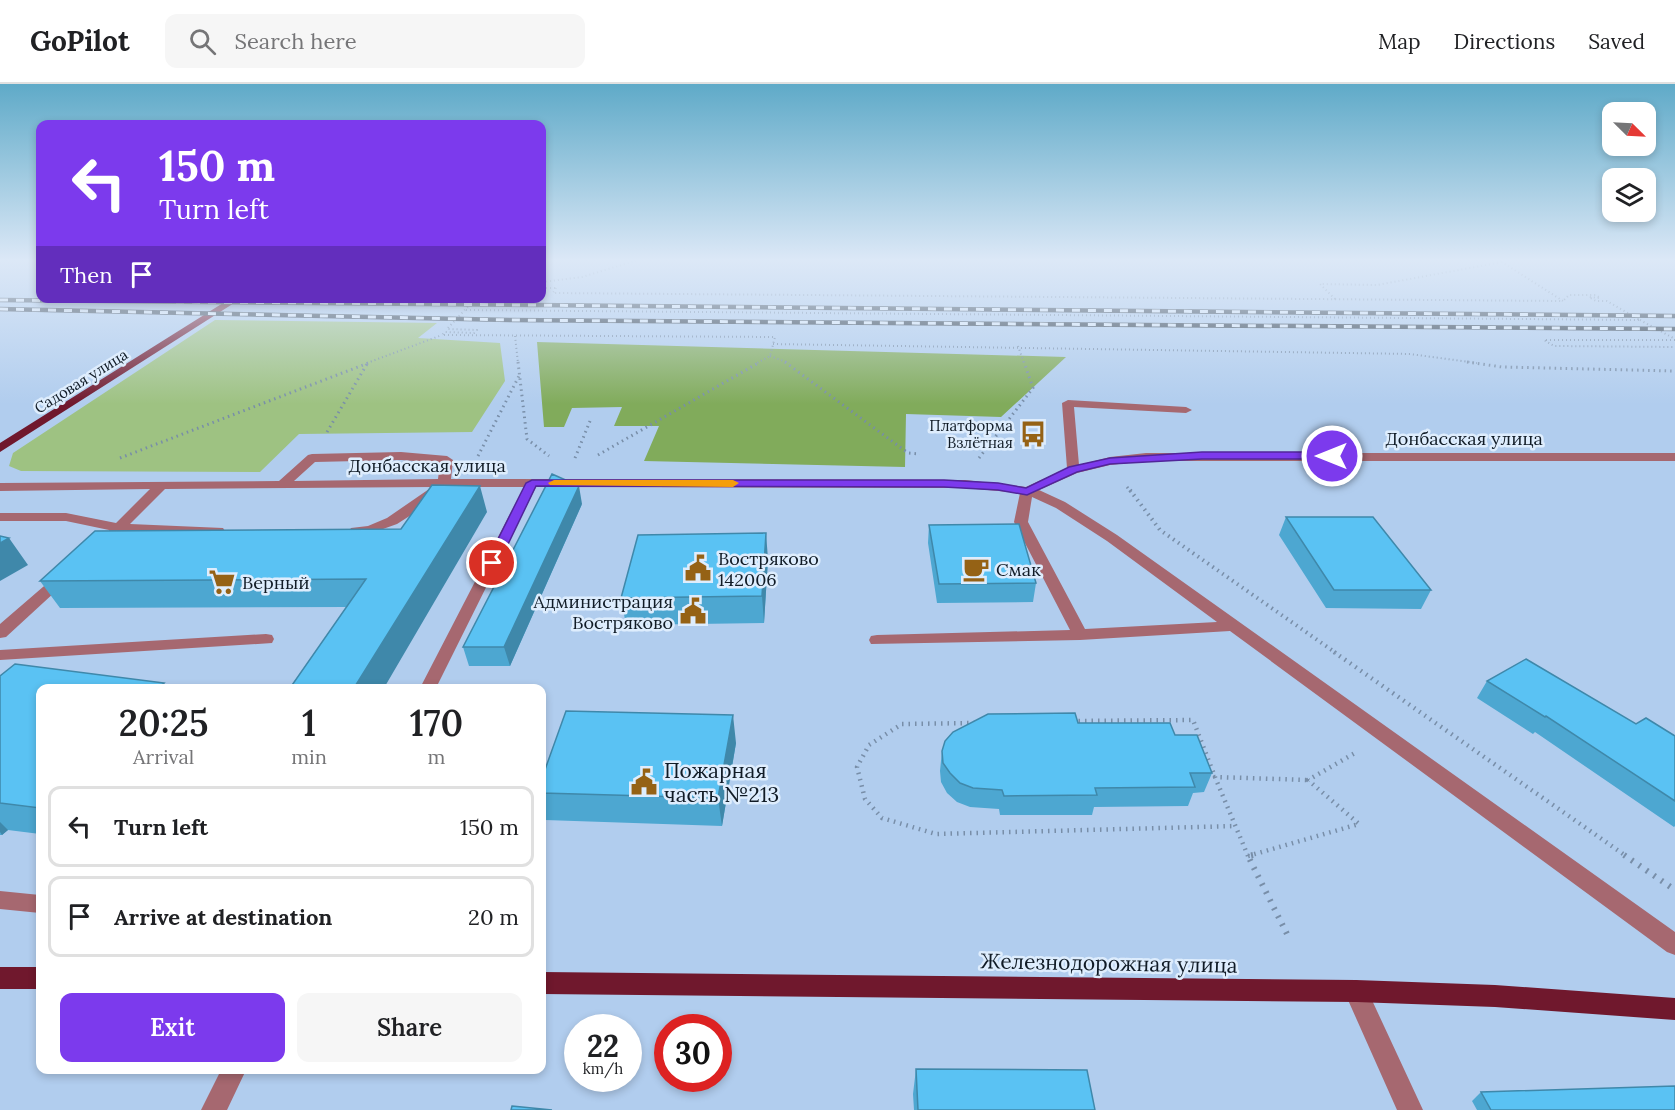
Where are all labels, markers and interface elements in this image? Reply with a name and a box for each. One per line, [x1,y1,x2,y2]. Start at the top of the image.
search box [165,14,585,68]
text: GoPilot [30,23,129,59]
icon: search [186,25,219,58]
text: Search here [234,27,357,55]
text: Map [1378,28,1421,55]
text: Directions [1454,28,1555,55]
text: Saved [1588,28,1645,55]
north arrow [1602,102,1656,156]
map controls [1602,102,1656,222]
text: 150 m [159,139,275,193]
icon: left [60,144,138,222]
button: layers [1602,168,1656,222]
text: Turn left [159,192,269,226]
icon: arrive [125,258,158,291]
text: Then [60,261,113,289]
street label: Садовая улица [31,345,131,417]
place label: Платформа Взлётная [929,416,1013,452]
bus stop icon: Платформа Взлётная [1018,419,1048,449]
position arrow [1300,424,1364,488]
street label: Донбасская улица [1385,427,1543,450]
street label: Донбасская улица [348,454,506,477]
pin [466,537,517,588]
icon: arrive [475,546,508,579]
place label: Востряково 142006 [718,547,819,591]
public building icon: Востряково 142006 [683,553,713,583]
cafe icon: Смак [961,554,991,584]
place label: Смак [996,558,1041,581]
supermarket icon: Верный [207,567,237,597]
place label: Верный [242,571,310,594]
place label: Администрация Востряково [532,590,673,634]
public building icon: Администрация Востряково [678,596,708,626]
text: 20:25 [119,700,208,746]
text: 1 [302,700,316,746]
text: 170 [410,700,463,746]
text: Arrival [133,744,194,769]
text: min [291,744,327,769]
text: m [427,744,445,769]
place label: Пожарная часть №213 [664,757,779,808]
public building icon: Пожарная часть №213 [629,767,659,797]
icon: left [63,810,96,843]
text: Turn left [114,813,208,841]
text: 150 m [460,813,519,841]
icon: arrive [63,900,96,933]
text: Arrive at destination [114,903,332,931]
text: 20 m [468,903,519,931]
street label: Железнодорожная улица [980,947,1238,979]
button: Exit [60,993,285,1062]
button: Share [297,993,522,1062]
speed limit sign: 30 [654,1014,732,1092]
text: 22 [587,1027,619,1065]
text: km/h [583,1059,623,1078]

